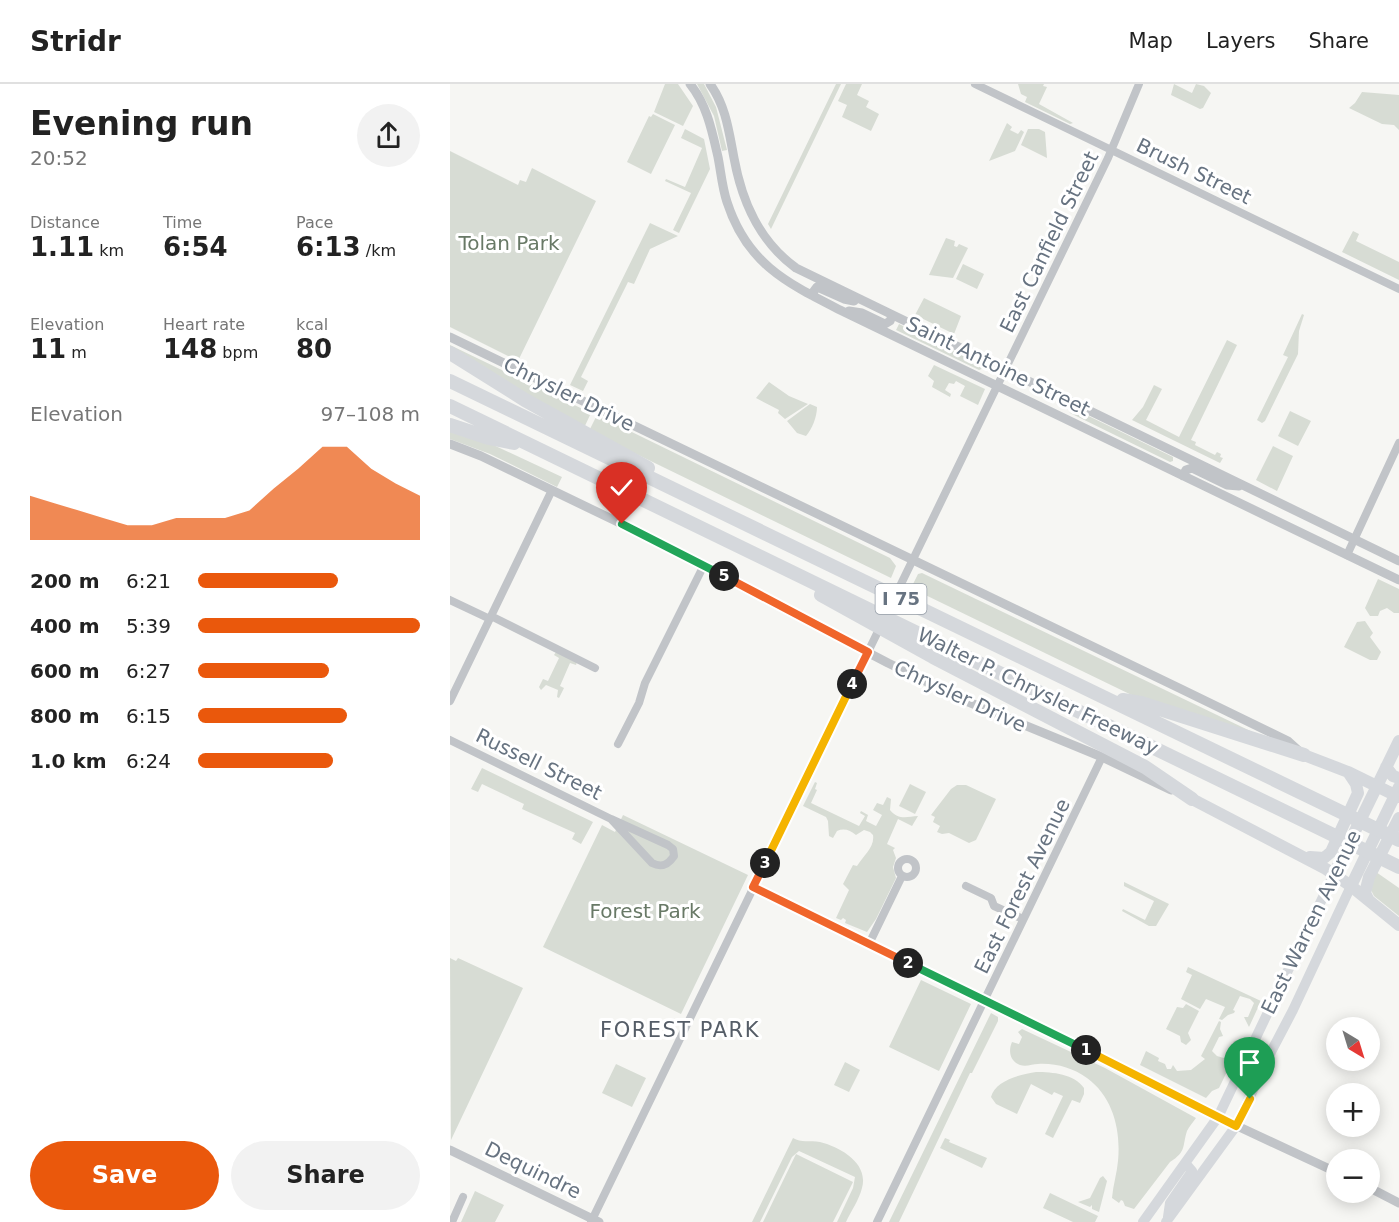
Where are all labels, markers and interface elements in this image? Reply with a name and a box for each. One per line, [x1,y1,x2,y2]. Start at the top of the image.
text: Stridr [30,25,121,58]
text: Map [1129,29,1173,53]
text: Layers [1206,29,1275,53]
text: Share [1308,29,1369,53]
text: Evening run [30,104,253,143]
button: share [357,104,420,167]
street label: Brush Street [1133,133,1256,209]
text: 20:52 [30,146,88,170]
street label: East Canfield Street [995,147,1103,337]
text: Distance [30,213,100,232]
text: Time [163,213,202,232]
text: Pace [296,213,333,232]
park label: Tolan Park [457,231,560,255]
text: 1.11 [30,232,94,262]
text: 6:54 [163,232,228,262]
text: 6:13 [296,232,361,262]
text: km [94,241,124,260]
text: /km [361,241,396,260]
street label: Saint Antoine Street [902,311,1094,421]
text: Elevation [30,315,104,334]
text: Heart rate [163,315,245,334]
text: kcal [296,315,328,334]
text: 11 [30,334,66,364]
text: 148 [163,334,217,364]
text: 80 [296,334,332,364]
text: m [66,343,87,362]
text: bpm [217,343,258,362]
street label: Chrysler Drive [500,352,638,436]
text: Elevation [30,402,123,426]
text: 97–108 m [321,402,420,426]
pin [596,462,647,524]
icon: check [605,471,638,504]
pin: 5 [709,561,739,591]
text: 5 [718,566,730,585]
text: 200 m [30,569,100,593]
text: 6:21 [126,569,171,593]
road number: I 75 [876,584,926,614]
text: 400 m [30,614,100,638]
text: 5:39 [126,614,171,638]
street label: Walter P. Chrysler Freeway [914,622,1163,760]
street label: Chrysler Drive [890,655,1030,737]
text: 600 m [30,659,100,683]
text: 6:27 [126,659,171,683]
pin: 4 [837,669,867,699]
text: 4 [846,674,858,693]
text: 800 m [30,704,100,728]
text: 6:15 [126,704,171,728]
street label: Russell Street [472,723,606,805]
text: 1.0 km [30,749,107,773]
text: 6:24 [126,749,171,773]
street label: East Forest Avenue [969,795,1075,977]
street label: East Warren Avenue [1256,826,1366,1018]
pin: 3 [750,848,780,878]
text: 3 [759,853,771,872]
park label: Forest Park [590,899,701,923]
pin: 2 [893,948,923,978]
text: 2 [902,953,914,972]
north arrow [1326,1017,1380,1071]
map controls [1326,1017,1380,1203]
district label: FOREST PARK [600,1018,760,1042]
pin: 1 [1071,1035,1101,1065]
pin [1224,1037,1275,1099]
text: 1 [1080,1040,1092,1059]
icon: arrive [1233,1046,1266,1079]
button: + [1326,1083,1380,1137]
street label: Dequindre [481,1136,585,1204]
button: Save [30,1141,219,1210]
button: Share [231,1141,420,1210]
button: − [1326,1149,1380,1203]

